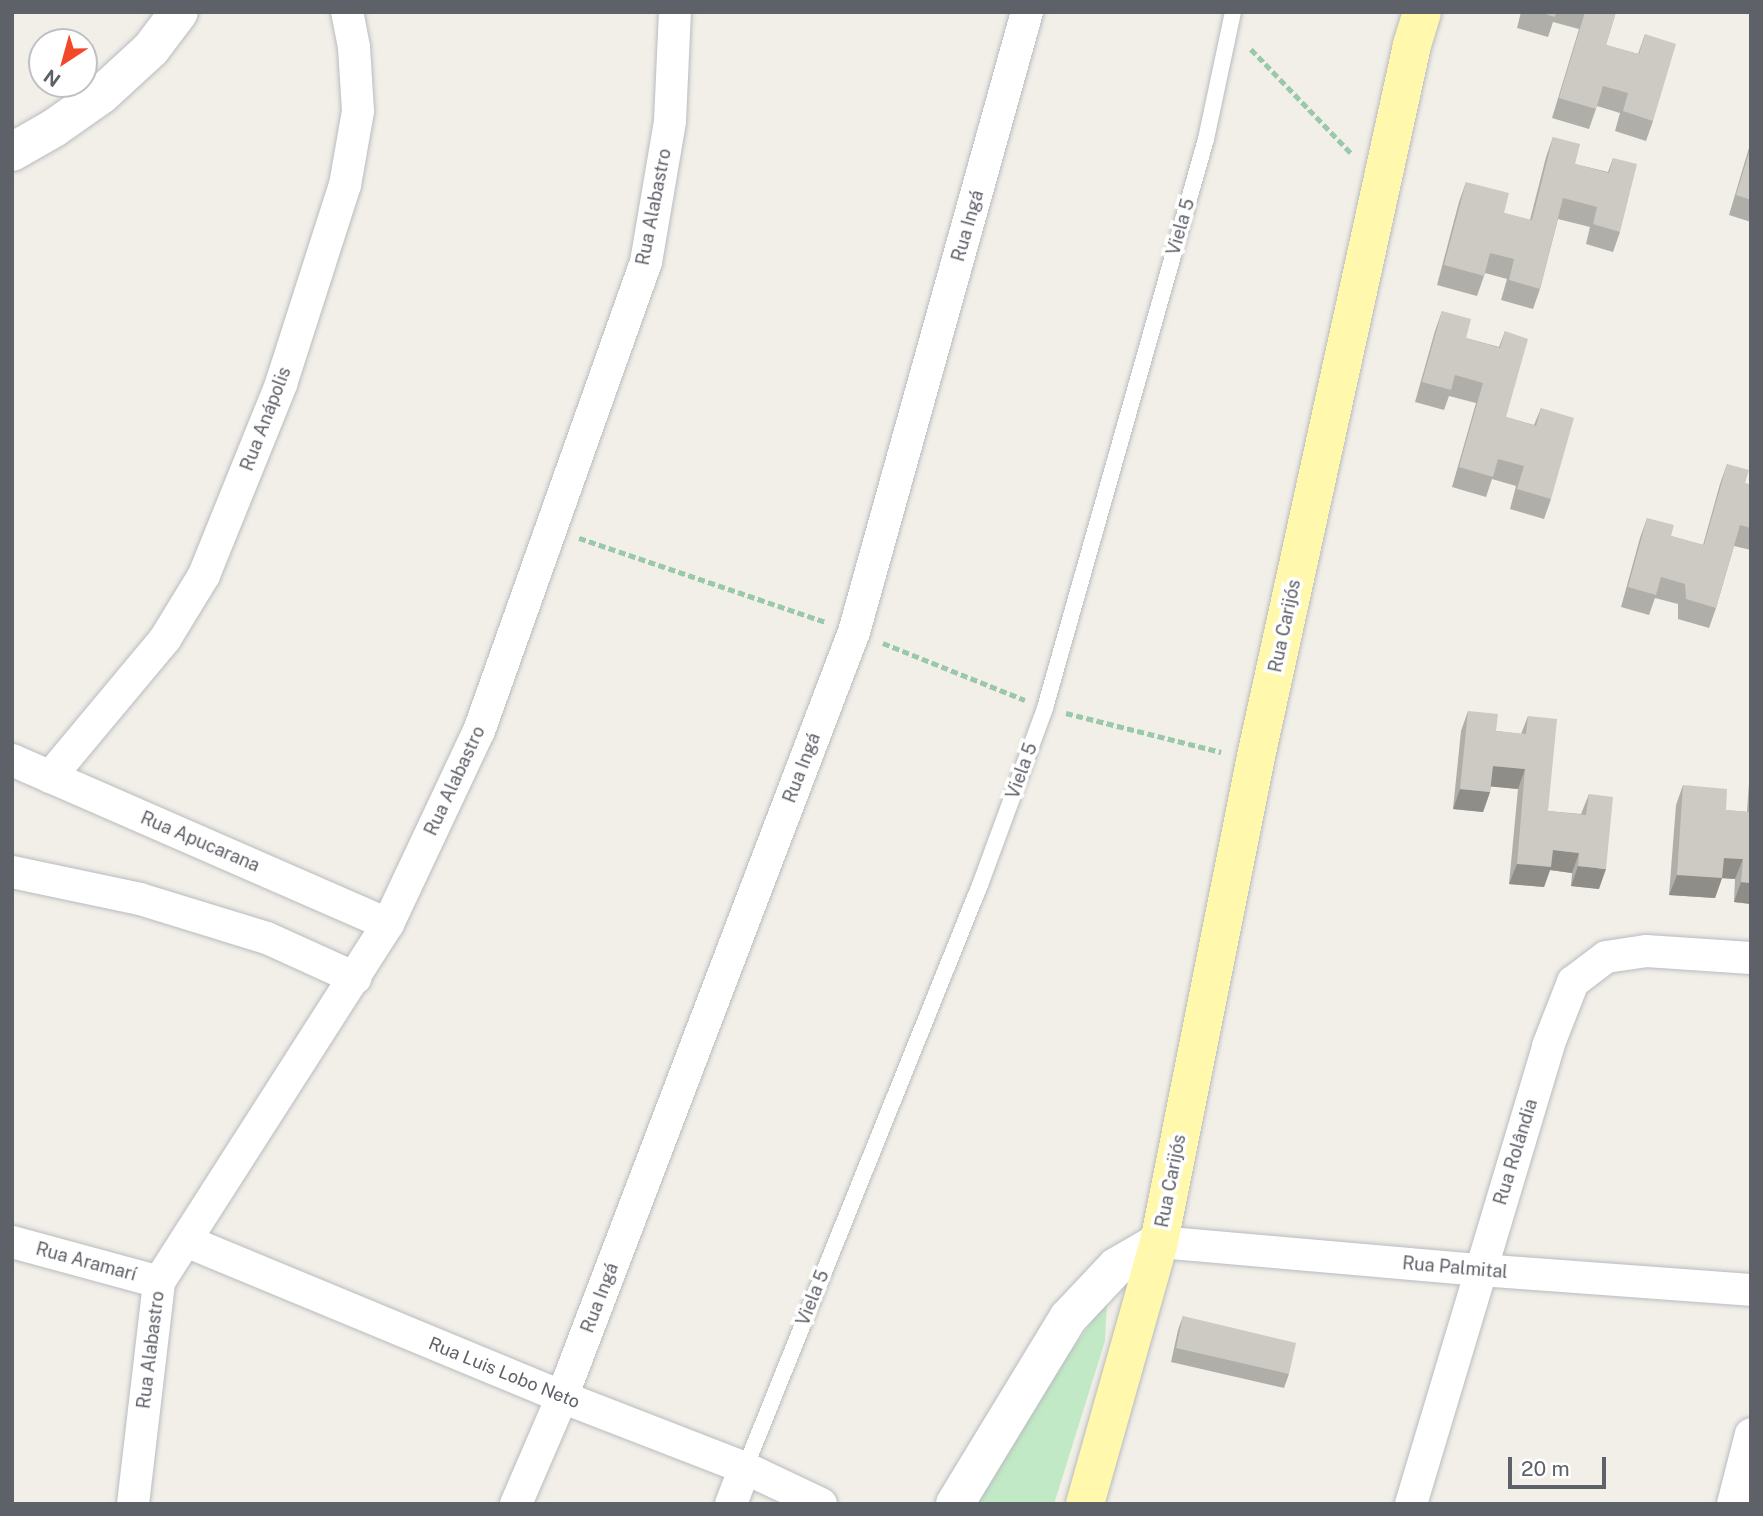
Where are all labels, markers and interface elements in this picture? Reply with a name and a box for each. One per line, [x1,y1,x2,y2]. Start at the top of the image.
north arrow [28,28,98,98]
text: N [39,65,64,92]
street label: Rua Alabastro [632,147,676,267]
street label: Rua Ingá [948,188,988,264]
street label: Viela 5 [1163,196,1199,258]
street label: Rua Anápolis [236,364,296,474]
street label: Rua Carijós [1265,578,1305,674]
street label: Rua Alabastro [420,723,490,839]
street label: Rua Ingá [779,730,825,806]
street label: Viela 5 [1002,740,1042,802]
street label: Rua Apucarana [137,807,263,877]
street label: Rua Rolândia [1490,1096,1542,1208]
street label: Rua Carijós [1151,1133,1191,1229]
street label: Rua Aramarí [33,1238,139,1286]
street label: Rua Palmital [1401,1253,1509,1283]
street label: Rua Ingá [577,1260,623,1336]
street label: Viela 5 [792,1267,834,1329]
street label: Rua Alabastro [133,1290,169,1410]
street label: Rua Luis Lobo Neto [425,1333,583,1413]
scale bar [1511,1442,1609,1486]
text: 20 m [1521,1456,1570,1481]

